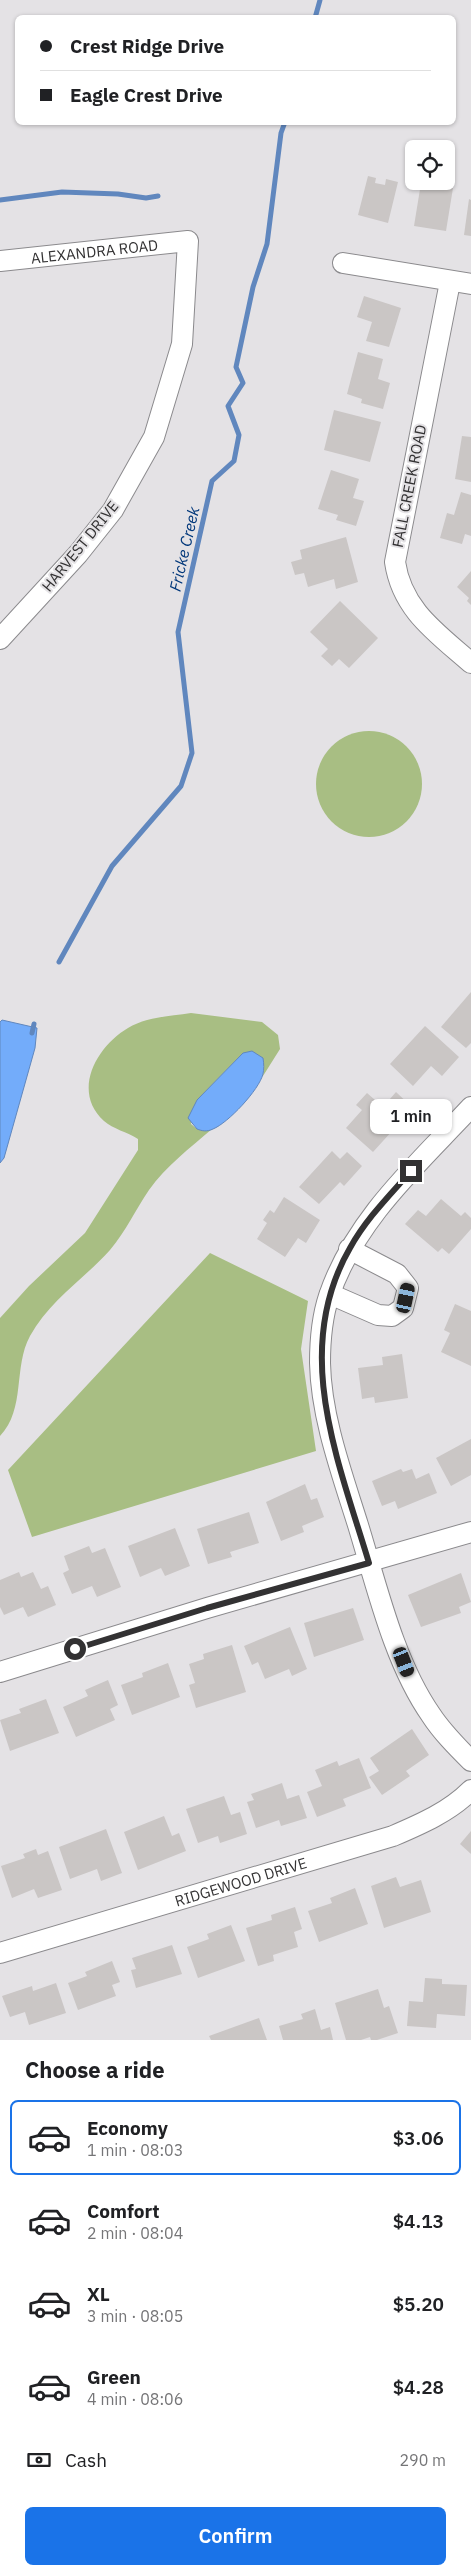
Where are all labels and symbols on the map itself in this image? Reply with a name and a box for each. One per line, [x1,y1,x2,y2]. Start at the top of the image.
street label: ALEXANDRA ROAD [30,235,159,267]
street label: FALL CREEK ROAD [388,423,430,549]
street label: HARVEST DRIVE [38,497,122,595]
water label: Fricke Creek [165,504,204,593]
callout: 1 min [370,1098,452,1134]
route end [400,1160,422,1182]
car [395,1282,416,1314]
route start [64,1638,86,1660]
car [391,1645,416,1679]
street label: RIDGEWOOD DRIVE [172,1853,309,1910]

